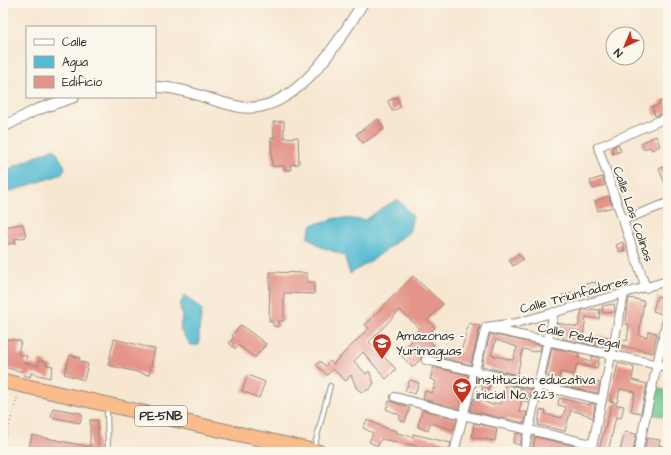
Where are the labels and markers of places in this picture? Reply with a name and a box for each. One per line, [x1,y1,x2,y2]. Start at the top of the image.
place label: Amazonas - Yurimaguas [396,327,464,361]
school or university icon: Amazonas - Yurimaguas [371,332,393,360]
place label: Institución educativa inicial No. 223 [476,371,595,404]
school or university icon: Institución educativa inicial No. 223 [451,376,473,404]

